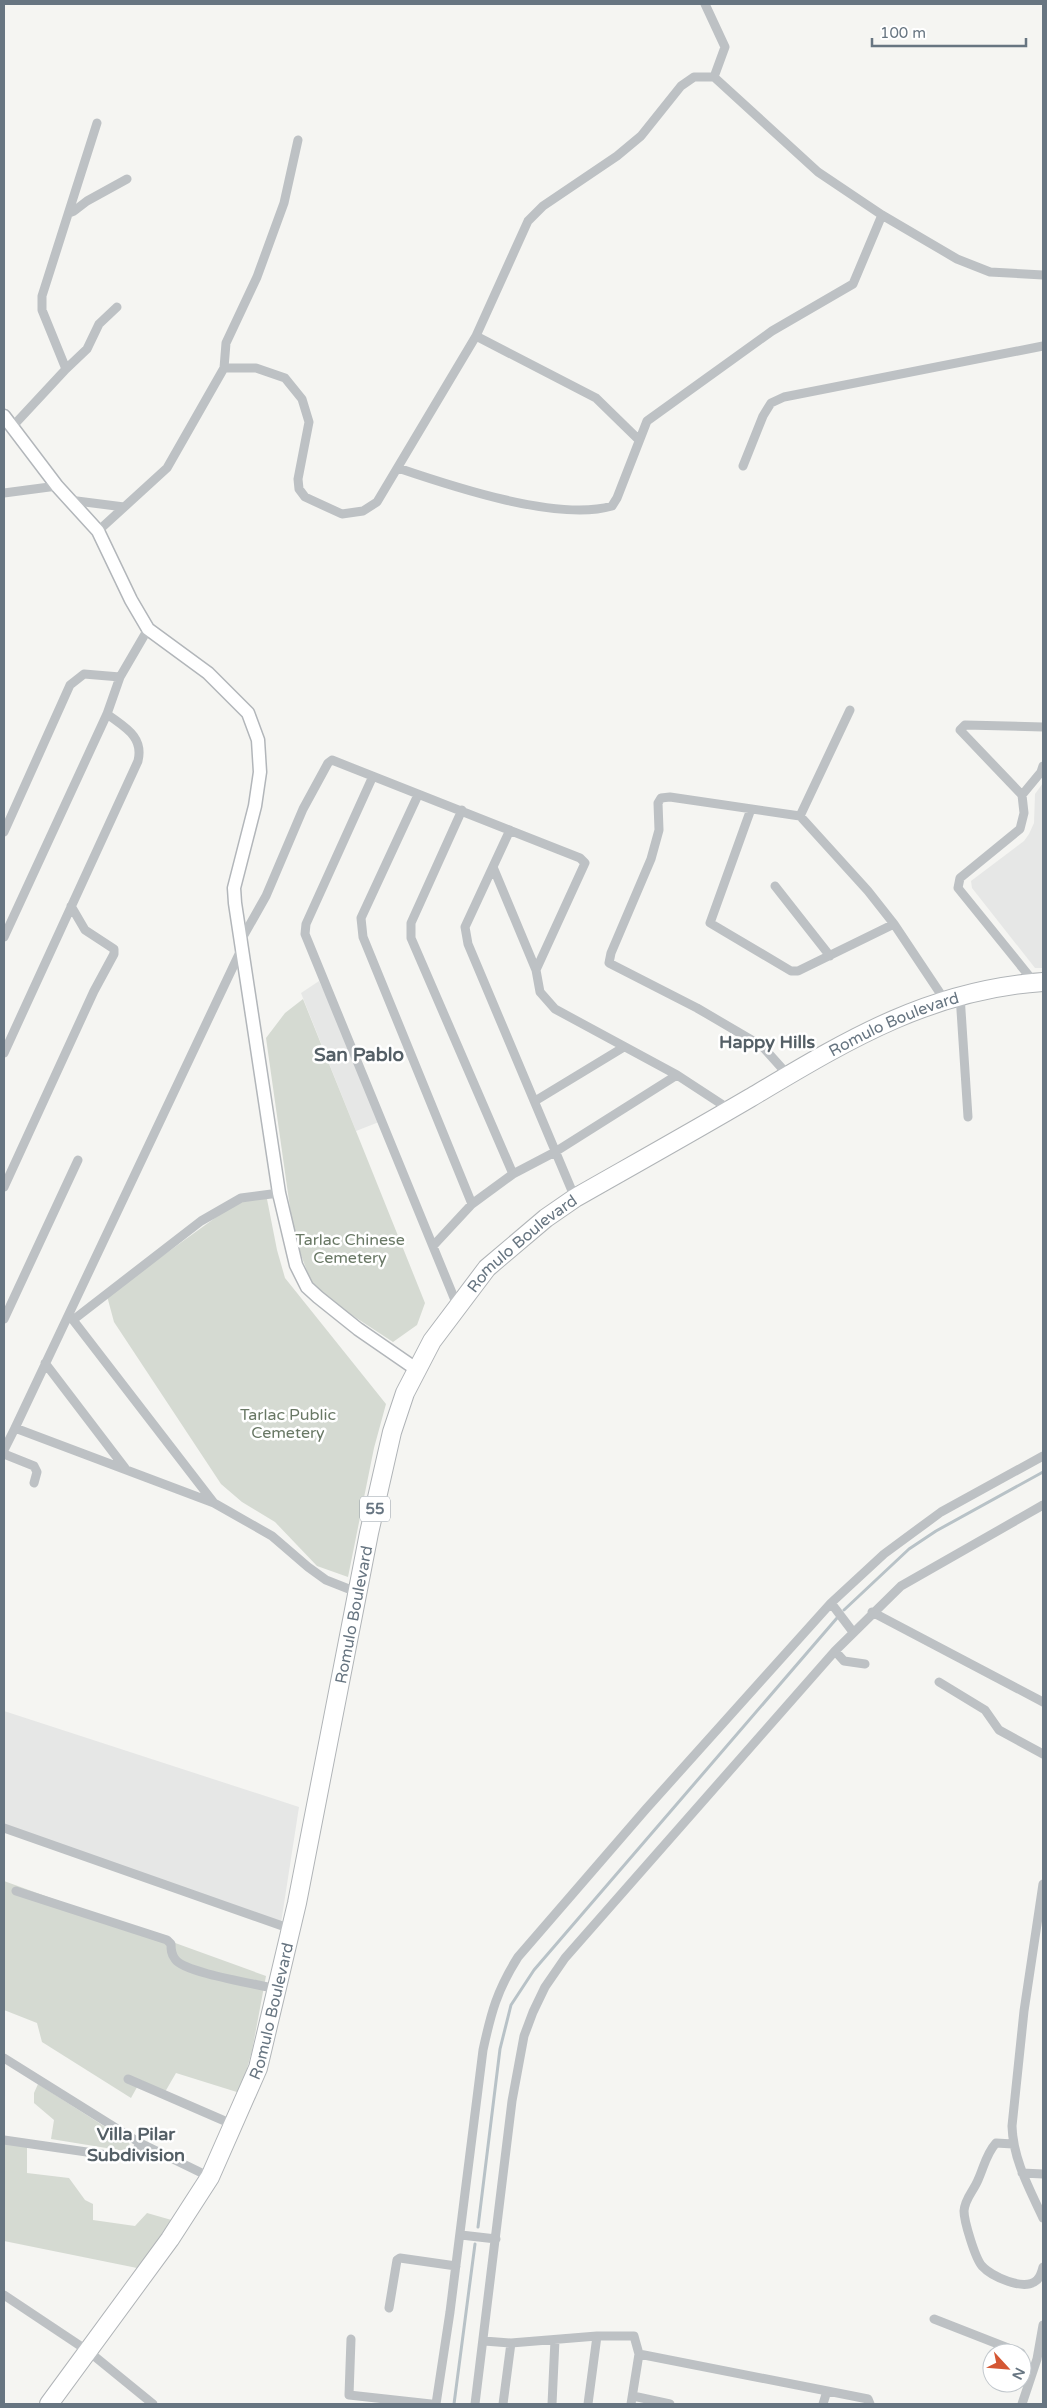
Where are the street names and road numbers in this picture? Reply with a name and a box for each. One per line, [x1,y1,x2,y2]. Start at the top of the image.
street label: Romulo Boulevard [825,988,961,1061]
street label: Romulo Boulevard [463,1191,581,1297]
road number: 55 [360,1496,390,1522]
street label: Romulo Boulevard [331,1544,377,1685]
street label: Romulo Boulevard [245,1941,298,2083]

